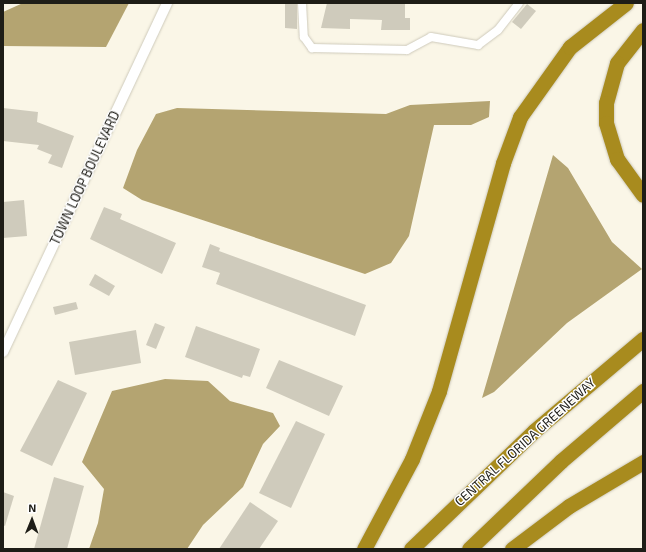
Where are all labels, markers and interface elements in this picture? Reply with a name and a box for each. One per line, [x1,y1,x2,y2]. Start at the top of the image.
street label: TOWN LOOP BOULEVARD [47,108,123,248]
street label: CENTRAL FLORIDA GREENEWAY [451,375,599,509]
north arrow [12,500,52,540]
text: N [28,501,36,514]

